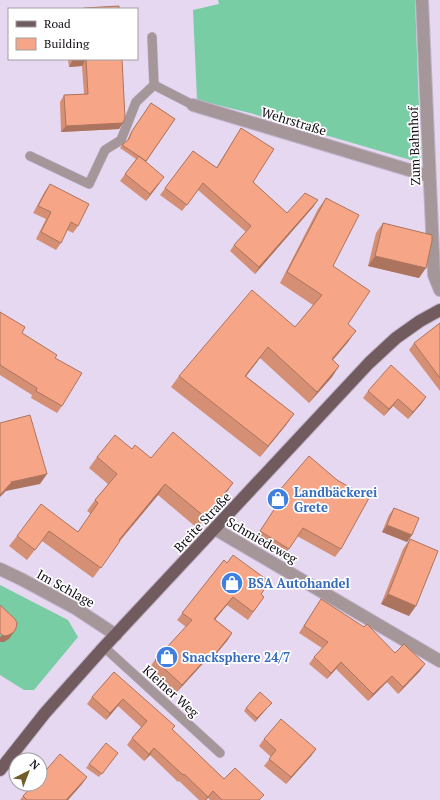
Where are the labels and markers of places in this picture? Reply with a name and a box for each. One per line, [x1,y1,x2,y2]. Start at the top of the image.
place label: Landbäckerei Grete [294,483,377,516]
shop icon: Landbäckerei Grete [265,486,291,512]
shop icon: BSA Autohandel [219,570,245,596]
place label: BSA Autohandel [248,574,350,592]
shop icon: Snacksphere 24/7 [154,644,180,670]
place label: Snacksphere 24/7 [182,648,290,666]

